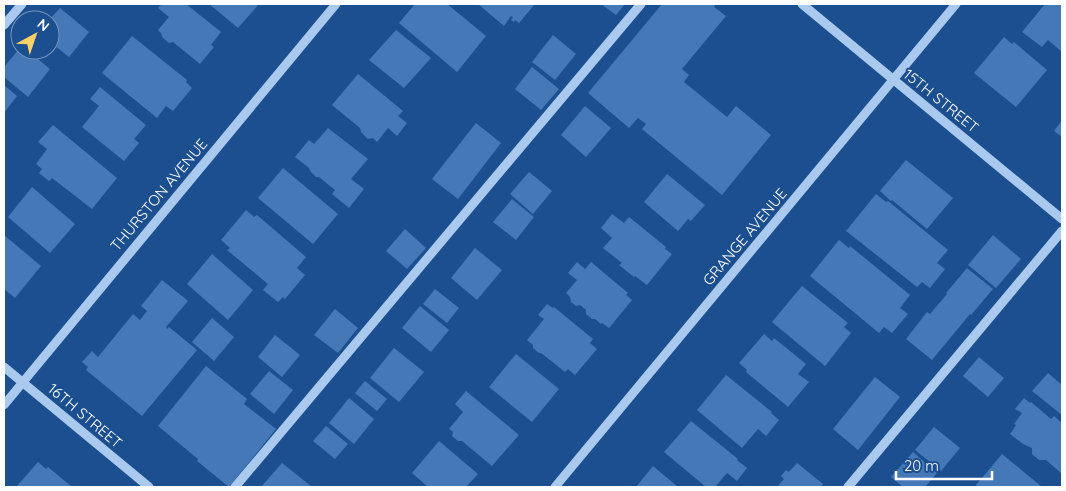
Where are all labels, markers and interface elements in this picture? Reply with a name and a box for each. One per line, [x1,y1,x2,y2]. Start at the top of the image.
north arrow [10,10,60,60]
text: N [34,15,53,35]
street label: 15TH STREET [900,64,983,137]
street label: THURSTON AVENUE [106,134,211,255]
street label: GRANGE AVENUE [698,184,791,289]
street label: 16TH STREET [44,379,126,452]
scale bar [896,448,992,480]
text: 20 m [904,456,939,475]

